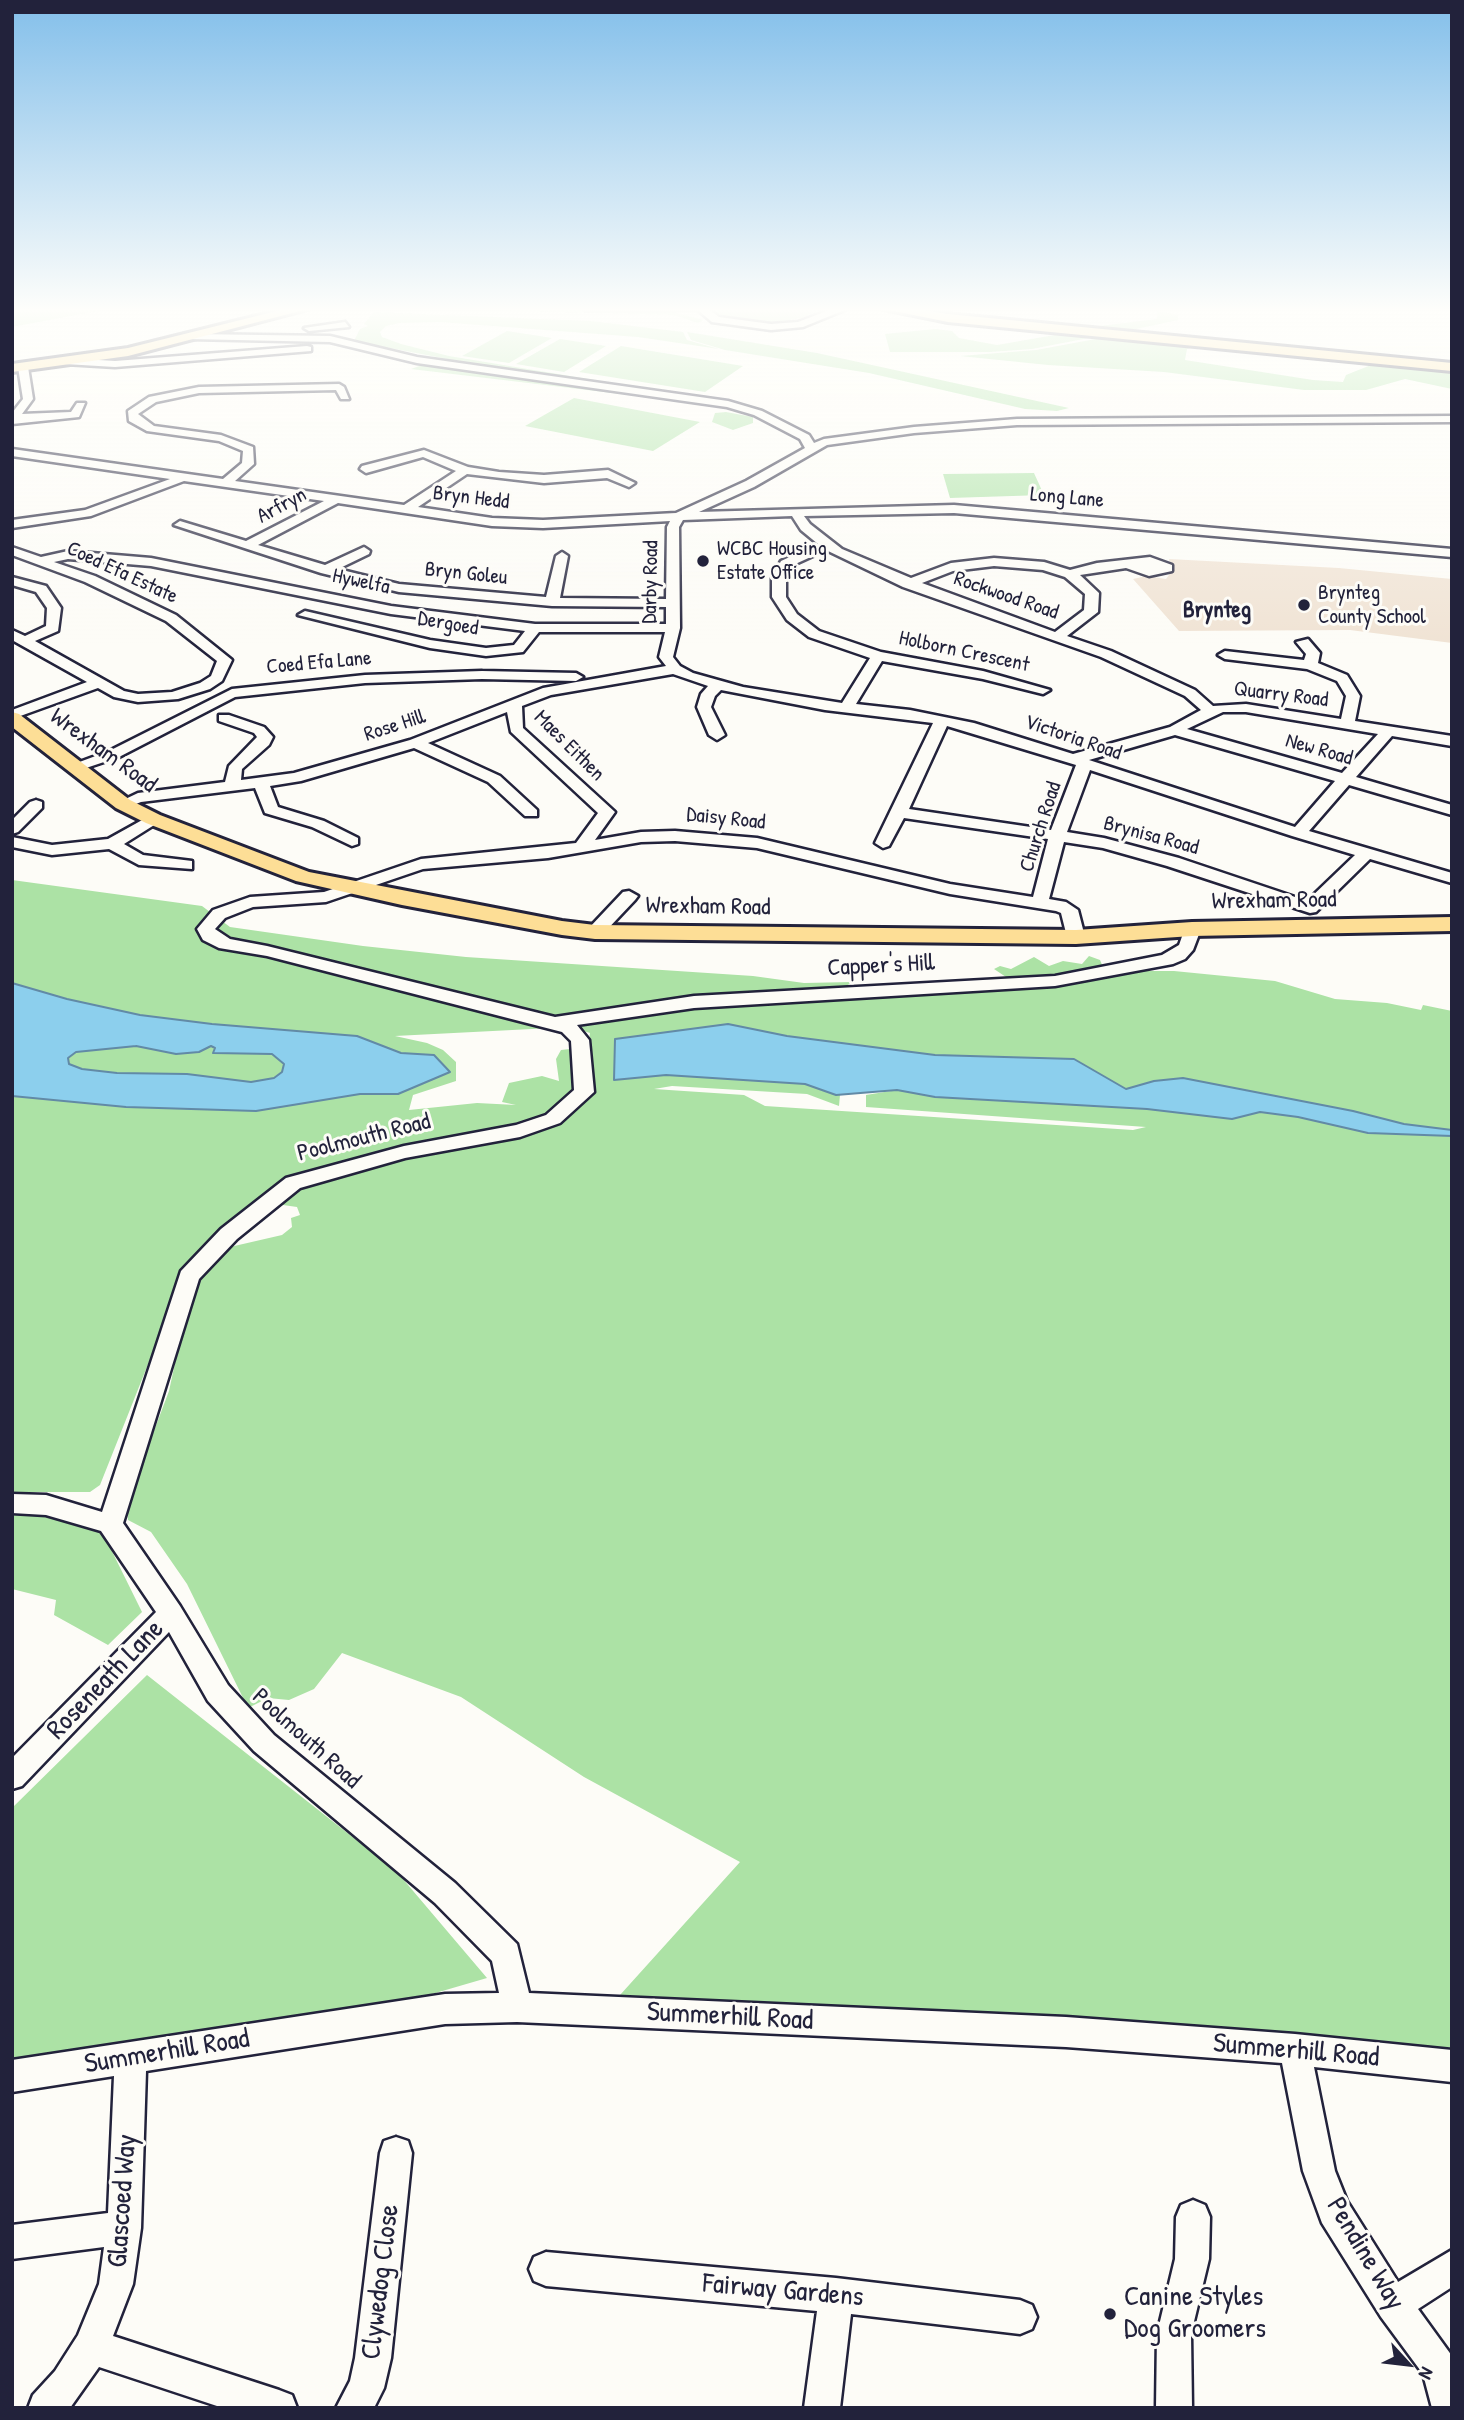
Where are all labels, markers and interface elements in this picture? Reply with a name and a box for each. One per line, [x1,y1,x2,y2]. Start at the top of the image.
street label: Bryn Hedd [431,481,511,515]
street label: Long Lane [1029,482,1105,514]
street label: Arfryn [253,483,311,529]
street label: Coed Efa Estate [62,536,182,610]
place label: WCBC Housing Estate Office [717,536,827,586]
street label: Darby Road [638,540,664,624]
marker: WCBC Housing Estate Office [695,553,711,569]
street label: Bryn Goleu [423,557,509,591]
street label: Hywelfa [330,564,392,600]
street label: Rockwood Road [950,566,1062,626]
place label: Brynteg County School [1318,580,1426,630]
district label: Brynteg [1183,597,1251,625]
marker: Brynteg County School [1296,597,1312,613]
street label: Dergoed [416,606,480,642]
street label: Holborn Crescent [897,626,1031,678]
street label: Coed Efa Lane [266,646,372,680]
street label: Quarry Road [1232,677,1330,713]
street label: Wrexham Road [44,703,162,799]
street label: Rose Hill [361,704,429,748]
street label: Maes Eithen [528,705,610,787]
street label: Victoria Road [1021,710,1125,766]
street label: New Road [1283,728,1355,772]
street label: Church Road [1015,779,1067,875]
street label: Daisy Road [685,802,767,836]
street label: Brynisa Road [1101,811,1201,861]
street label: Wrexham Road [1211,886,1337,916]
street label: Wrexham Road [645,892,771,922]
street label: Capper's Hill [827,949,935,983]
street label: Poolmouth Road [295,1108,433,1168]
street label: Roseneath Lane [41,1613,171,1747]
street label: Poolmouth Road [246,1683,366,1795]
street label: Summerhill Road [646,1996,814,2038]
street label: Summerhill Road [82,2022,252,2082]
street label: Summerhill Road [1212,2027,1380,2075]
street label: Glascoed Way [102,2133,144,2269]
street label: Pendine Way [1318,2192,1412,2316]
street label: Clywedog Close [355,2203,407,2361]
street label: Fairway Gardens [701,2267,865,2315]
place label: Canine Styles Dog Groomers [1124,2281,1266,2347]
marker: Canine Styles Dog Groomers [1102,2306,1118,2322]
north arrow [1373,2329,1443,2399]
text: N [1413,2363,1441,2384]

